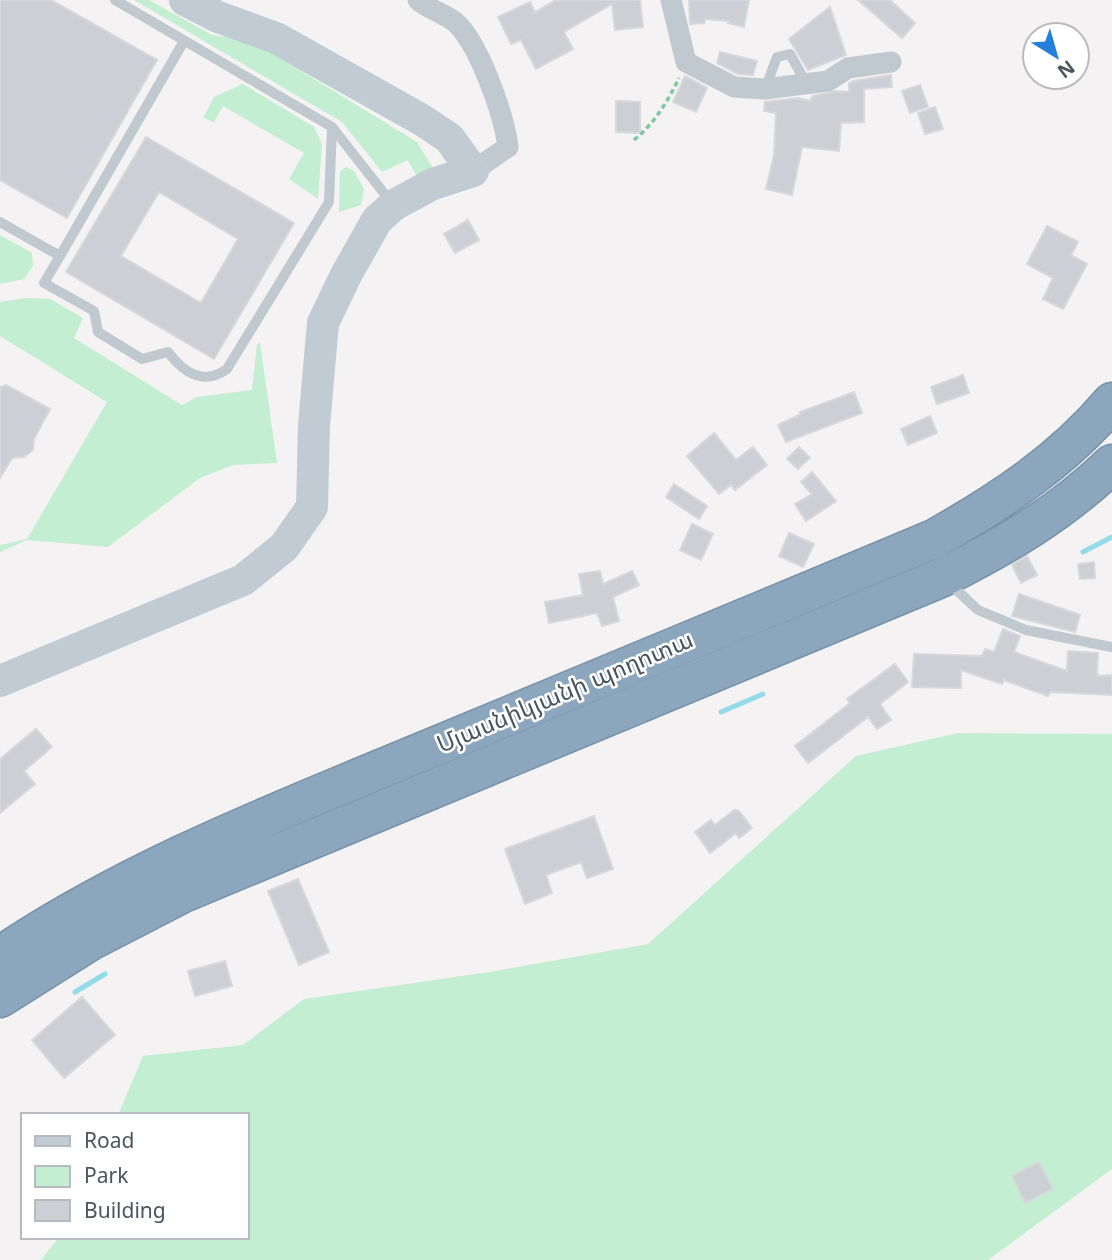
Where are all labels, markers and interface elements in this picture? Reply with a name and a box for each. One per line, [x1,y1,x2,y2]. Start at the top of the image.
north arrow [1021,21,1091,91]
text: N [1052,55,1080,85]
street label: Մյասնիկյանի պողոտա [431,622,698,760]
legend [21,1113,248,1239]
text: Road [84,1126,134,1154]
text: Park [84,1161,129,1189]
text: Building [84,1196,166,1224]

